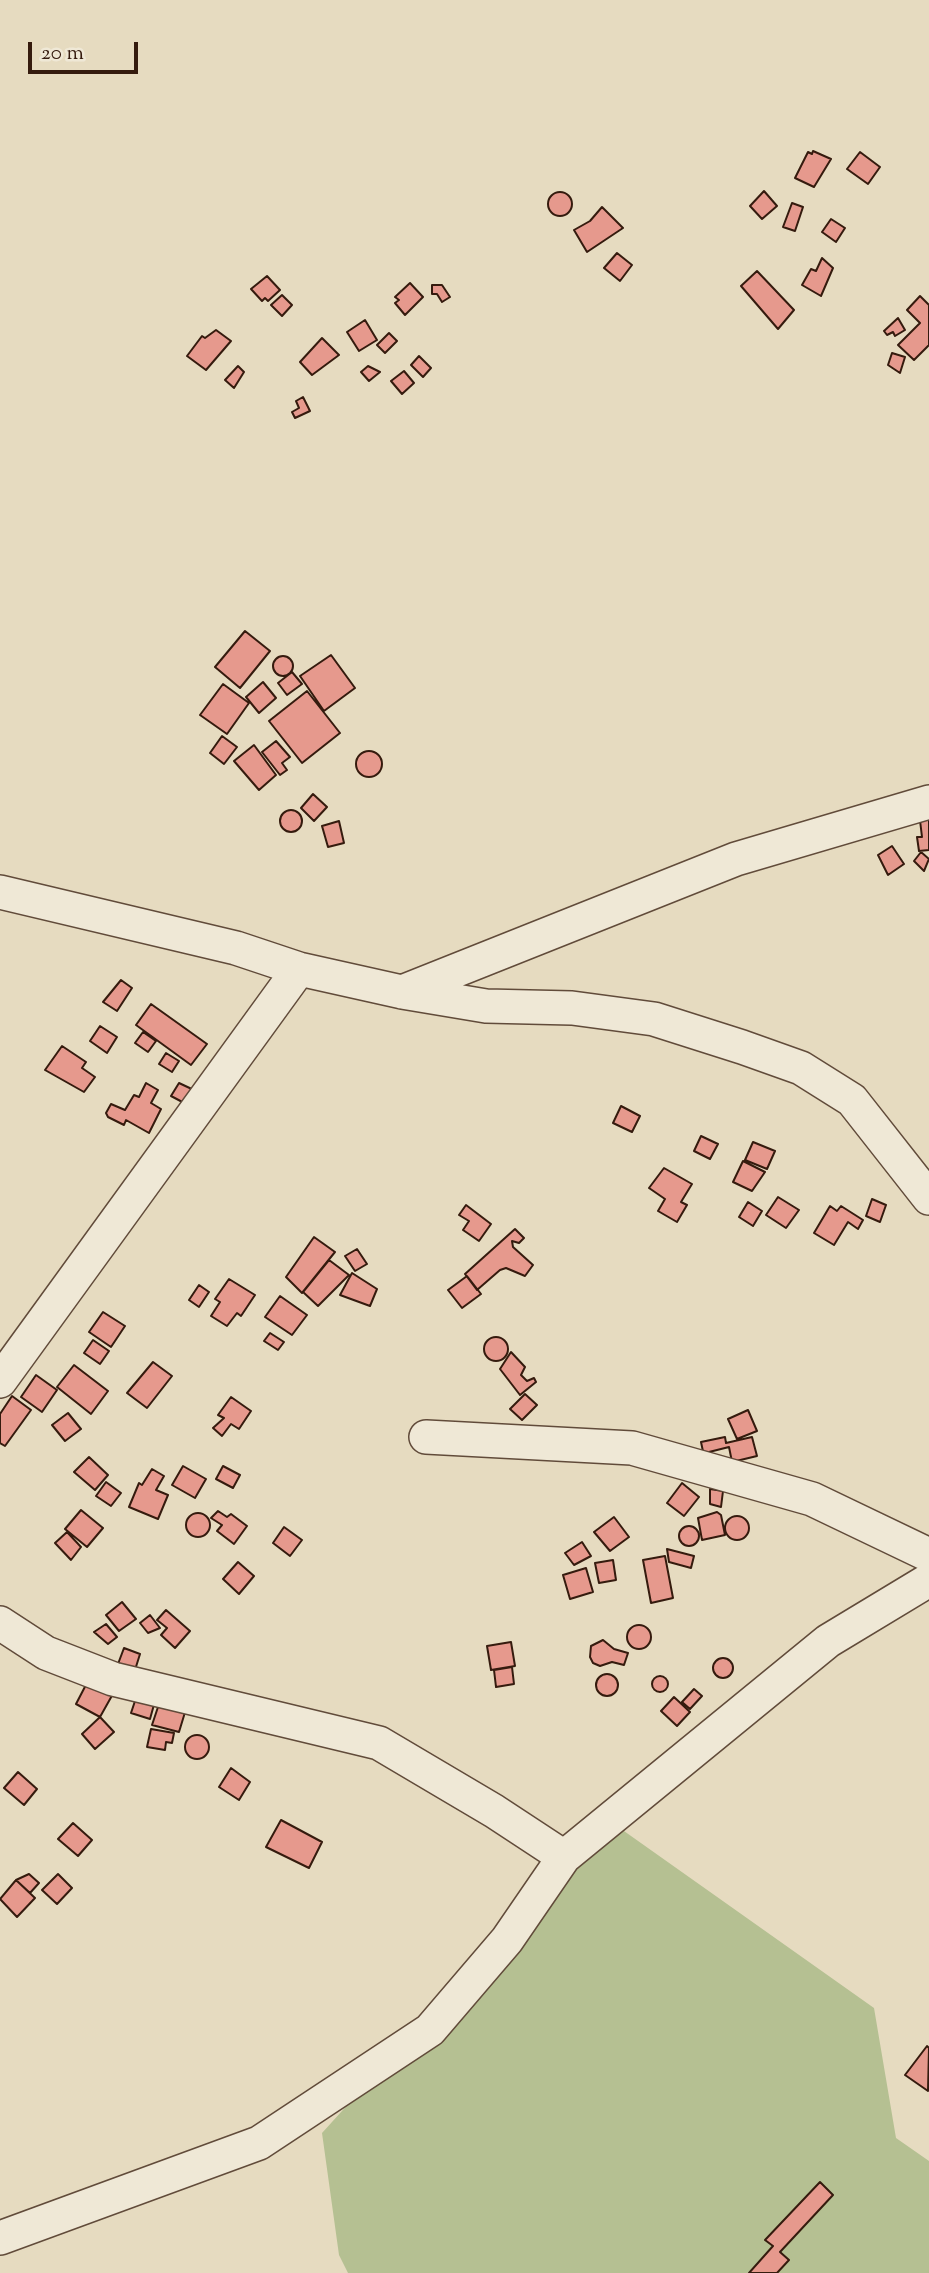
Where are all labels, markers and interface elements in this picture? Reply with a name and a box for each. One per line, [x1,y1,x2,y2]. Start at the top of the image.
scale bar [32,28,142,72]
text: 20 m [41,39,84,69]

